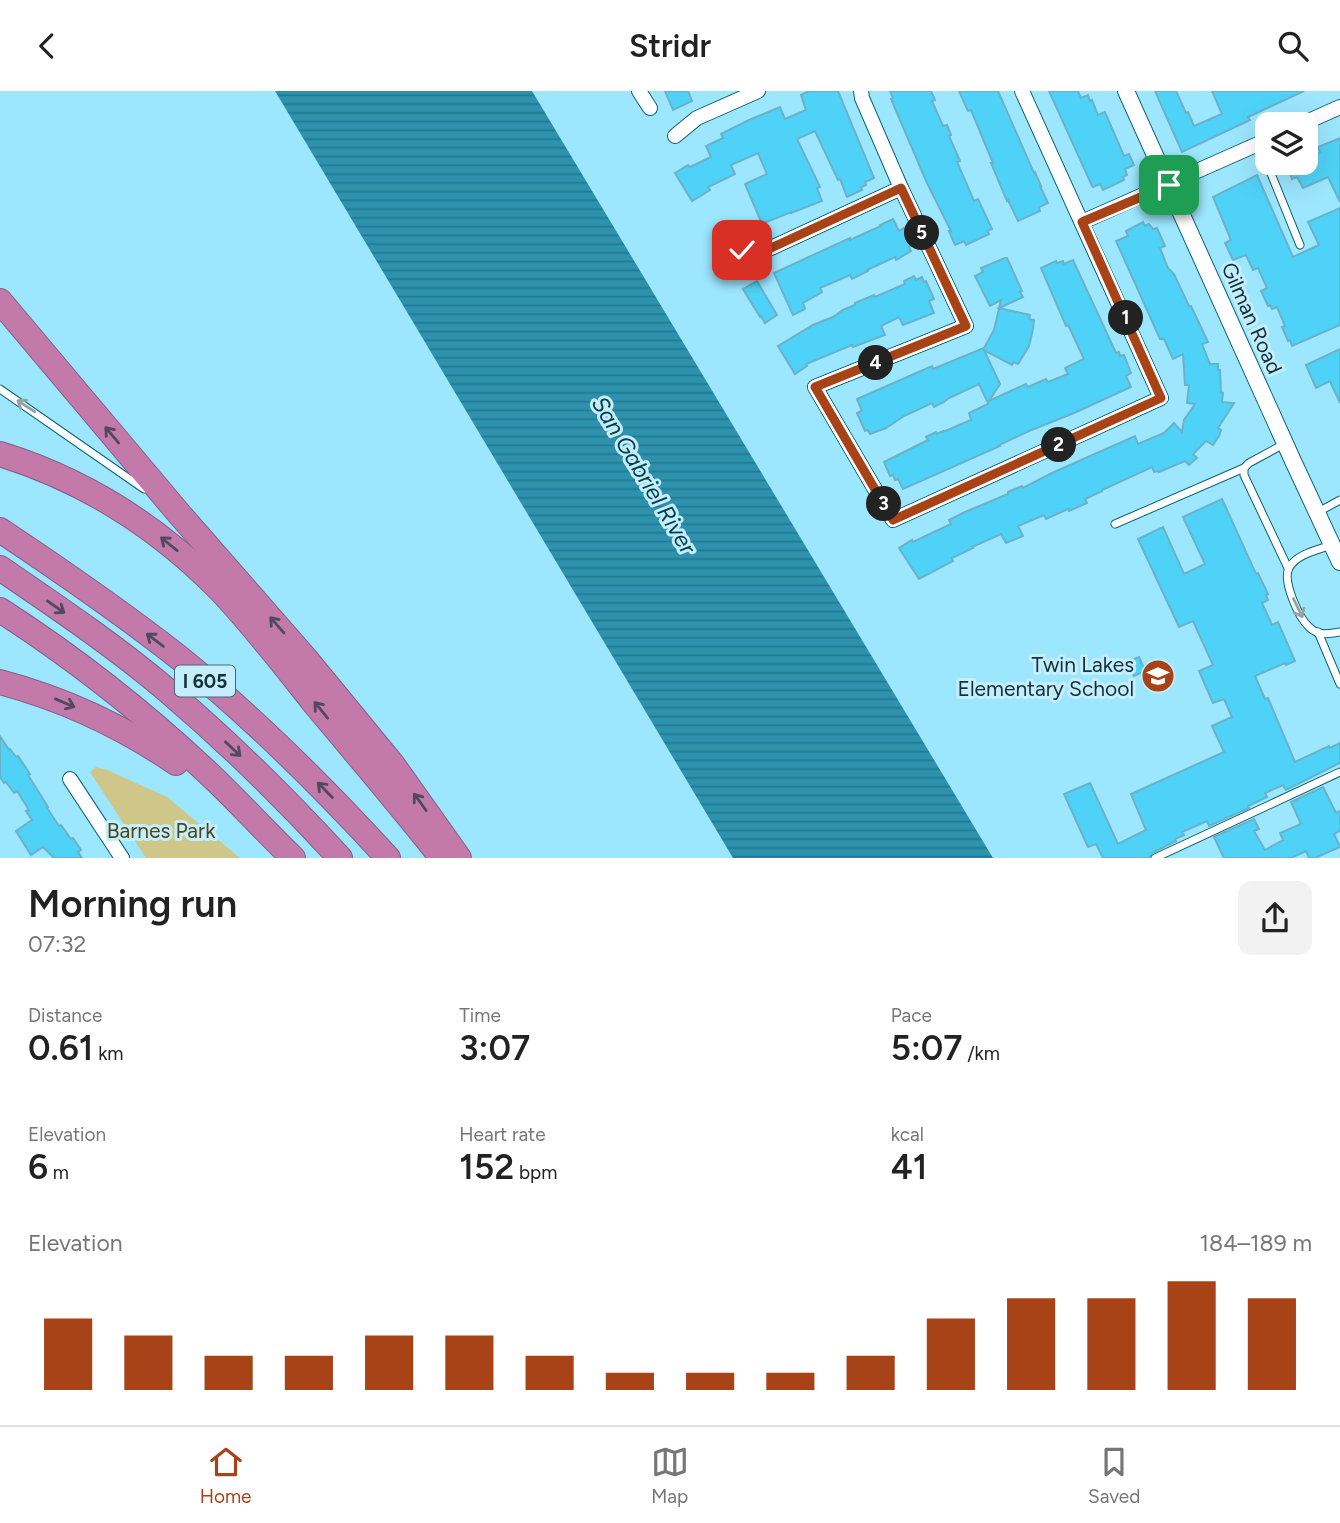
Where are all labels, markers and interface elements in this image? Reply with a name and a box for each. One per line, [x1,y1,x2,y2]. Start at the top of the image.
icon: back [28,27,66,65]
text: Stridr [629,27,711,65]
icon: search [1274,27,1312,65]
map controls [1255,112,1318,175]
button: layers [1255,112,1318,175]
pin [1139,155,1199,215]
icon: arrive [1150,166,1188,204]
pin: 5 [904,215,940,251]
pin [712,220,772,280]
text: 5 [916,221,927,244]
icon: check [723,231,761,269]
street label: Gilman Road [1216,258,1288,378]
pin: 1 [1108,301,1144,335]
text: 1 [1121,306,1130,329]
pin: 4 [858,345,894,381]
text: 4 [869,351,882,374]
water label: San Gabriel River [586,391,703,560]
one-way arrow [16,399,36,413]
one-way arrow [104,426,120,444]
pin: 2 [1042,427,1076,463]
text: 2 [1053,433,1064,456]
pin: 3 [866,487,902,521]
text: 3 [878,492,889,515]
one-way arrow [161,536,179,552]
one-way arrow [1291,597,1305,617]
one-way arrow [46,600,65,614]
one-way arrow [269,616,285,634]
one-way arrow [146,632,164,647]
place label: Twin Lakes Elementary School [958,652,1134,701]
school or university icon: Twin Lakes Elementary School [1139,657,1177,695]
road number: I 605 [175,666,235,697]
one-way arrow [54,697,75,710]
one-way arrow [313,702,328,720]
one-way arrow [224,741,242,757]
one-way arrow [316,782,333,799]
one-way arrow [413,792,428,811]
park label: Barnes Park [107,818,216,843]
text: Morning run [28,881,237,927]
button: share [1238,881,1312,955]
text: 07:32 [28,930,86,958]
text: Distance [28,1004,102,1027]
text: Time [459,1004,501,1027]
text: Pace [891,1004,932,1027]
text: 0.61 [28,1027,93,1069]
text: 3:07 [459,1027,530,1069]
text: 5:07 [891,1027,963,1069]
text: km [93,1042,124,1065]
text: /km [963,1042,1000,1065]
text: Elevation [28,1123,106,1146]
text: Heart rate [459,1123,546,1146]
text: kcal [891,1123,924,1146]
text: 6 [28,1146,48,1188]
text: 152 [459,1146,514,1188]
text: 41 [891,1146,927,1188]
text: m [48,1161,69,1184]
text: bpm [514,1161,557,1184]
text: Elevation [28,1229,123,1257]
text: 184–189 m [1200,1229,1312,1257]
tab: Home [200,1443,251,1508]
tab: Map [651,1443,689,1508]
tab: Saved [1088,1443,1140,1508]

